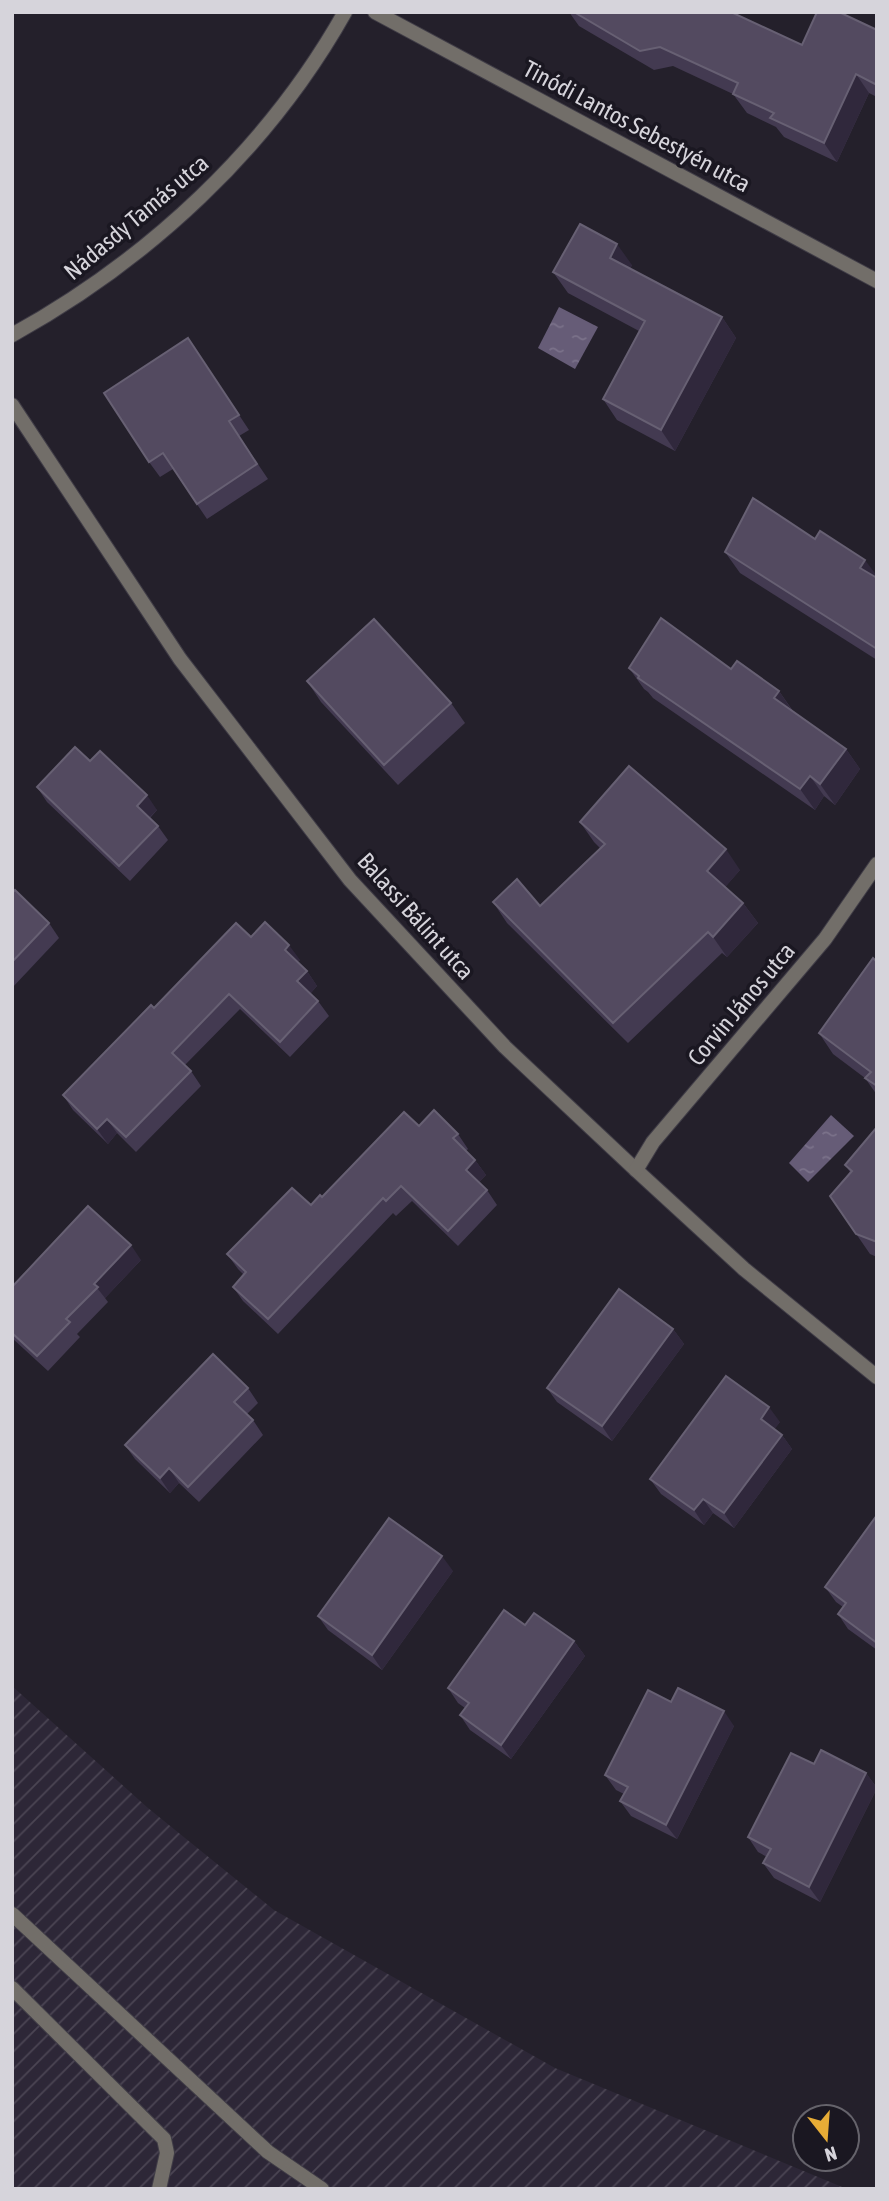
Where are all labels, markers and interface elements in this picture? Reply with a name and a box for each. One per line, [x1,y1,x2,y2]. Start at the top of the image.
street label: Tinódi Lantos Sebestyén utca [519,55,755,197]
street label: Nádasdy Tamás utca [59,149,213,285]
street label: Balassi Bálint utca [352,847,480,985]
street label: Corvin János utca [682,937,800,1071]
north arrow [791,2103,861,2173]
text: N [822,2142,840,2166]

